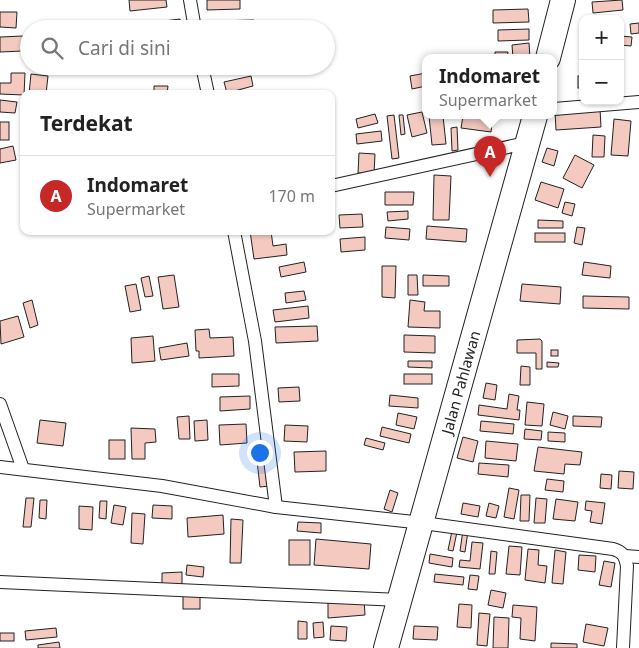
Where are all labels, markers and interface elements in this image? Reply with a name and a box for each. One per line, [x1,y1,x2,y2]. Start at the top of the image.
map controls [579,15,624,105]
button: + [579,15,624,60]
search box [20,20,335,75]
icon: search [38,34,66,62]
text: Cari di sini [78,35,171,61]
popup [422,54,557,119]
button: − [579,60,624,105]
text: Indomaret [439,63,540,89]
text: Supermarket [439,89,537,111]
text: Terdekat [40,109,133,137]
pin: A [474,136,506,177]
text: Indomaret [87,172,188,198]
text: A [50,185,62,207]
text: 170 m [268,185,315,207]
text: Supermarket [87,198,185,220]
street label: Jalan Pahlawan [436,328,484,438]
your location [247,440,273,466]

